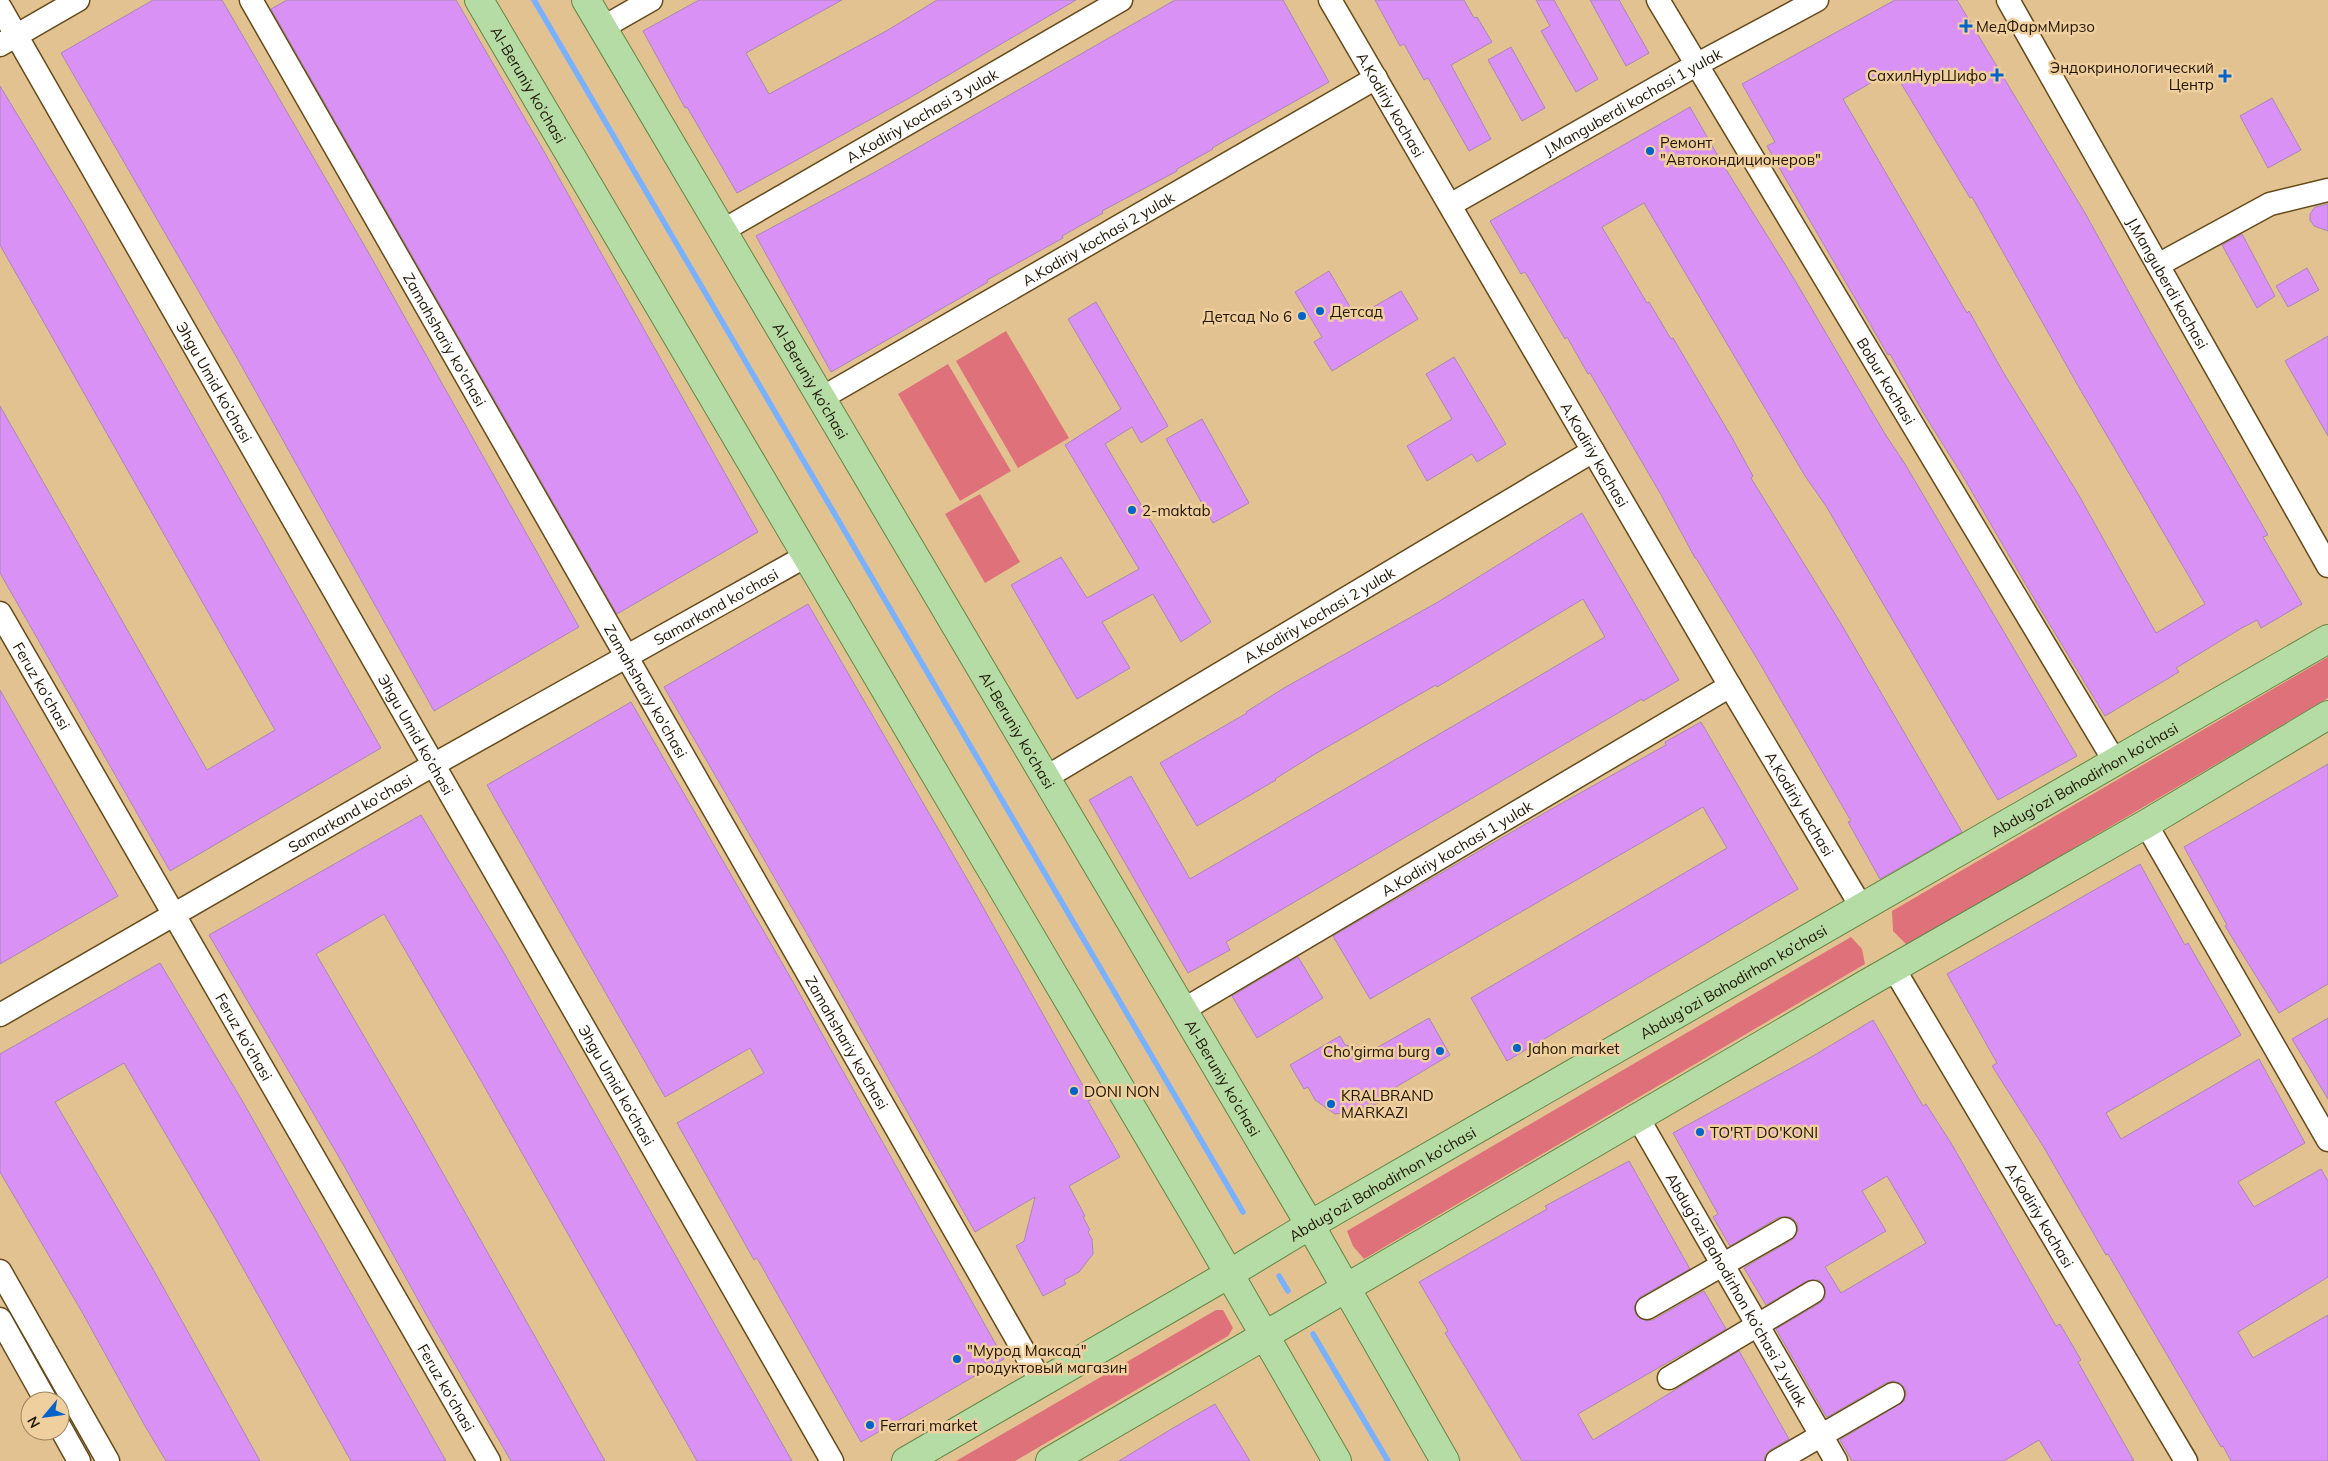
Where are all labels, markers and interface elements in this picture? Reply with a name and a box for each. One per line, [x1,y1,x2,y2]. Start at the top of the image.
place label: МедФармМирзо [1976,17,2095,36]
marker: МедФармМирзо [1960,20,1972,32]
street label: Al-Beruniy ko’chasi [487,23,571,146]
street label: J.Manguberdi kochasi 1 yulak [1540,43,1725,159]
street label: A.Kodiriy kochasi [1353,49,1429,161]
place label: Эндокринологический Центр [2050,58,2214,94]
street label: A.Kodiriy kochasi 3 yulak [843,64,1002,167]
place label: СахилНурШифо [1867,66,1987,85]
marker: СахилНурШифо [1991,69,2003,81]
marker: Эндокринологический Центр [2218,69,2232,83]
place label: Ремонт "Автокондиционеров" [1660,133,1821,169]
marker: Ремонт "Автокондиционеров" [1644,145,1656,157]
street label: A.Kodiriy kochasi 2 yulak [1019,187,1178,290]
street label: J.Manguberdi kochasi [2123,214,2213,352]
street label: Zamahshariy ko'chasi [399,269,491,410]
place label: Детсад [1330,302,1383,321]
marker: Детсад [1314,305,1326,317]
place label: Детсад No 6 [1202,307,1292,326]
marker: Детсад No 6 [1296,310,1308,322]
street label: Эhgu Umid ko’chasi [173,318,257,446]
street label: Al-Beruniy ko’chasi [769,319,853,442]
street label: Bobur kochasi [1853,334,1920,428]
street label: A.Kodiriy kochasi [1557,398,1633,510]
place label: 2-maktab [1142,501,1210,520]
marker: 2-maktab [1126,504,1138,516]
street label: A.Kodiriy kochasi 2 yulak [1240,562,1398,667]
street label: Samarkand ko'chasi [650,564,781,649]
street label: Zamahshariy ko'chasi [601,621,692,761]
street label: Feruz ko'chasi [9,639,75,733]
street label: Al-Beruniy ko’chasi [976,668,1059,792]
street label: Эhgu Umid ko’chasi [374,671,458,798]
street label: Abdug’ozi Bahodirhon ko’chasi [1987,718,2181,841]
street label: A.Kodiriy kochasi [1761,748,1838,859]
street label: Samarkand ko'chasi [284,770,415,856]
street label: A.Kodiriy kochasi 1 yulak [1378,796,1536,900]
street label: Abdug’ozi Bahodirhon ko’chasi [1636,920,1830,1043]
street label: Zamahshariy ko'chasi [802,972,893,1113]
street label: Feruz ko'chasi [212,989,277,1084]
street label: Al-Beruniy ko’chasi [1181,1016,1265,1140]
street label: Эhgu Umid ko’chasi [575,1021,659,1149]
place label: Jahon market [1527,1039,1620,1058]
place label: Cho'girma burg [1323,1042,1430,1061]
marker: Jahon market [1511,1042,1523,1054]
marker: Cho'girma burg [1434,1045,1446,1057]
place label: DONI NON [1084,1082,1160,1101]
marker: DONI NON [1068,1085,1080,1097]
place label: KRALBRAND MARKAZI [1341,1086,1434,1122]
marker: KRALBRAND MARKAZI [1325,1098,1337,1110]
street label: Abdug’ozi Bahodirhon ko’chasi [1285,1122,1479,1245]
place label: TO'RT DO'KONI [1710,1123,1818,1142]
marker: TO'RT DO'KONI [1694,1126,1706,1138]
street label: A.Kodiriy kochasi [2002,1159,2078,1271]
street label: Abdug’ozi Bahodirhon ko’chasi 2 yulak [1662,1169,1812,1410]
street label: Feruz ko'chasi [414,1340,479,1435]
place label: "Мурод Максад" продуктовый магазин [967,1341,1128,1377]
marker: "Мурод Максад" продуктовый магазин [951,1353,963,1365]
north arrow [20,1391,70,1441]
text: N [23,1413,44,1431]
place label: Ferrari market [880,1416,978,1435]
marker: Ferrari market [864,1419,876,1431]

